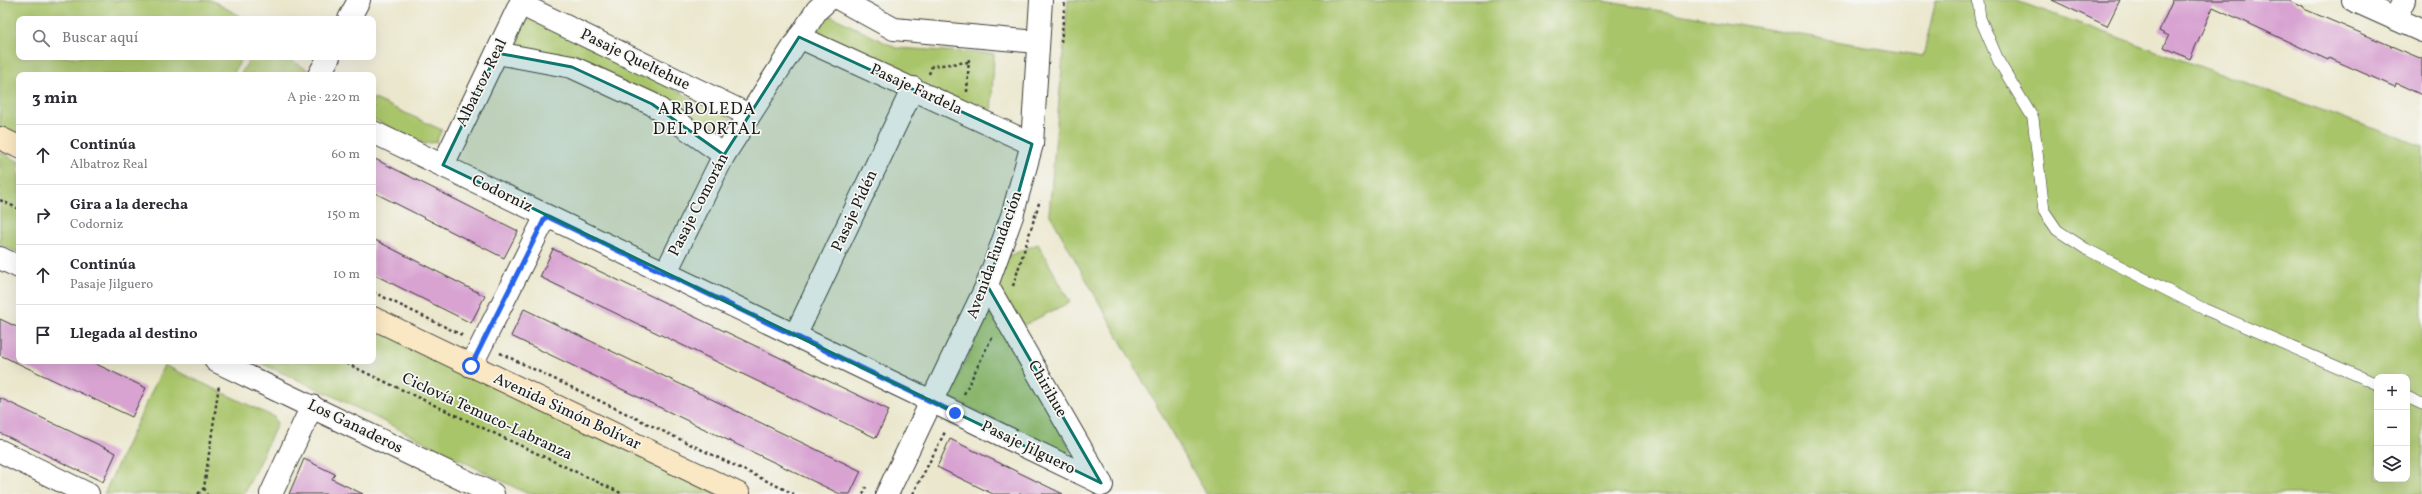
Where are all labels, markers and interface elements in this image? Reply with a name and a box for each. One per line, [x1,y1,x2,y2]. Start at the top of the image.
search box [16,16,376,60]
street label: Pasaje Queltehue [576,24,694,96]
icon: search [30,27,52,49]
text: Buscar aquí [62,28,138,49]
street label: Albatroz Real [451,35,513,131]
street label: Pasaje Fardela [866,59,966,121]
text: 3 min [32,87,78,110]
text: A pie · 220 m [287,89,360,107]
district label: ARBOLEDA DEL PORTAL [653,98,761,141]
text: Continúa [70,135,136,156]
icon: ahead [32,144,54,166]
text: 60 m [332,146,360,164]
street label: Pasaje Comorán [663,150,735,260]
text: Albatroz Real [70,156,148,174]
street label: Pasaje Pidén [827,167,883,255]
street label: Codorniz [468,170,536,218]
street label: Avenida Fundación [962,188,1028,322]
text: Gira a la derecha [70,195,188,216]
icon: right [32,204,54,226]
text: 150 m [327,206,360,224]
text: Codorniz [70,216,123,234]
text: Continúa [70,255,136,276]
icon: ahead [32,264,54,286]
text: 10 m [333,266,360,284]
text: Pasaje Jilguero [70,276,153,294]
icon: arrive [32,324,54,346]
text: Llegada al destino [70,324,198,345]
street label: Chirihue [1022,356,1072,422]
route start [462,357,480,375]
street label: Ciclovía Temuco-Labranza [398,368,576,466]
street label: Avenida Simón Bolívar [489,368,645,456]
map controls [2374,374,2410,482]
button: + [2374,374,2410,410]
street label: Los Ganaderos [304,394,406,460]
route end [946,404,964,422]
button: − [2374,410,2410,446]
street label: Pasaje Jilguero [977,416,1079,480]
button: layers [2374,446,2410,482]

